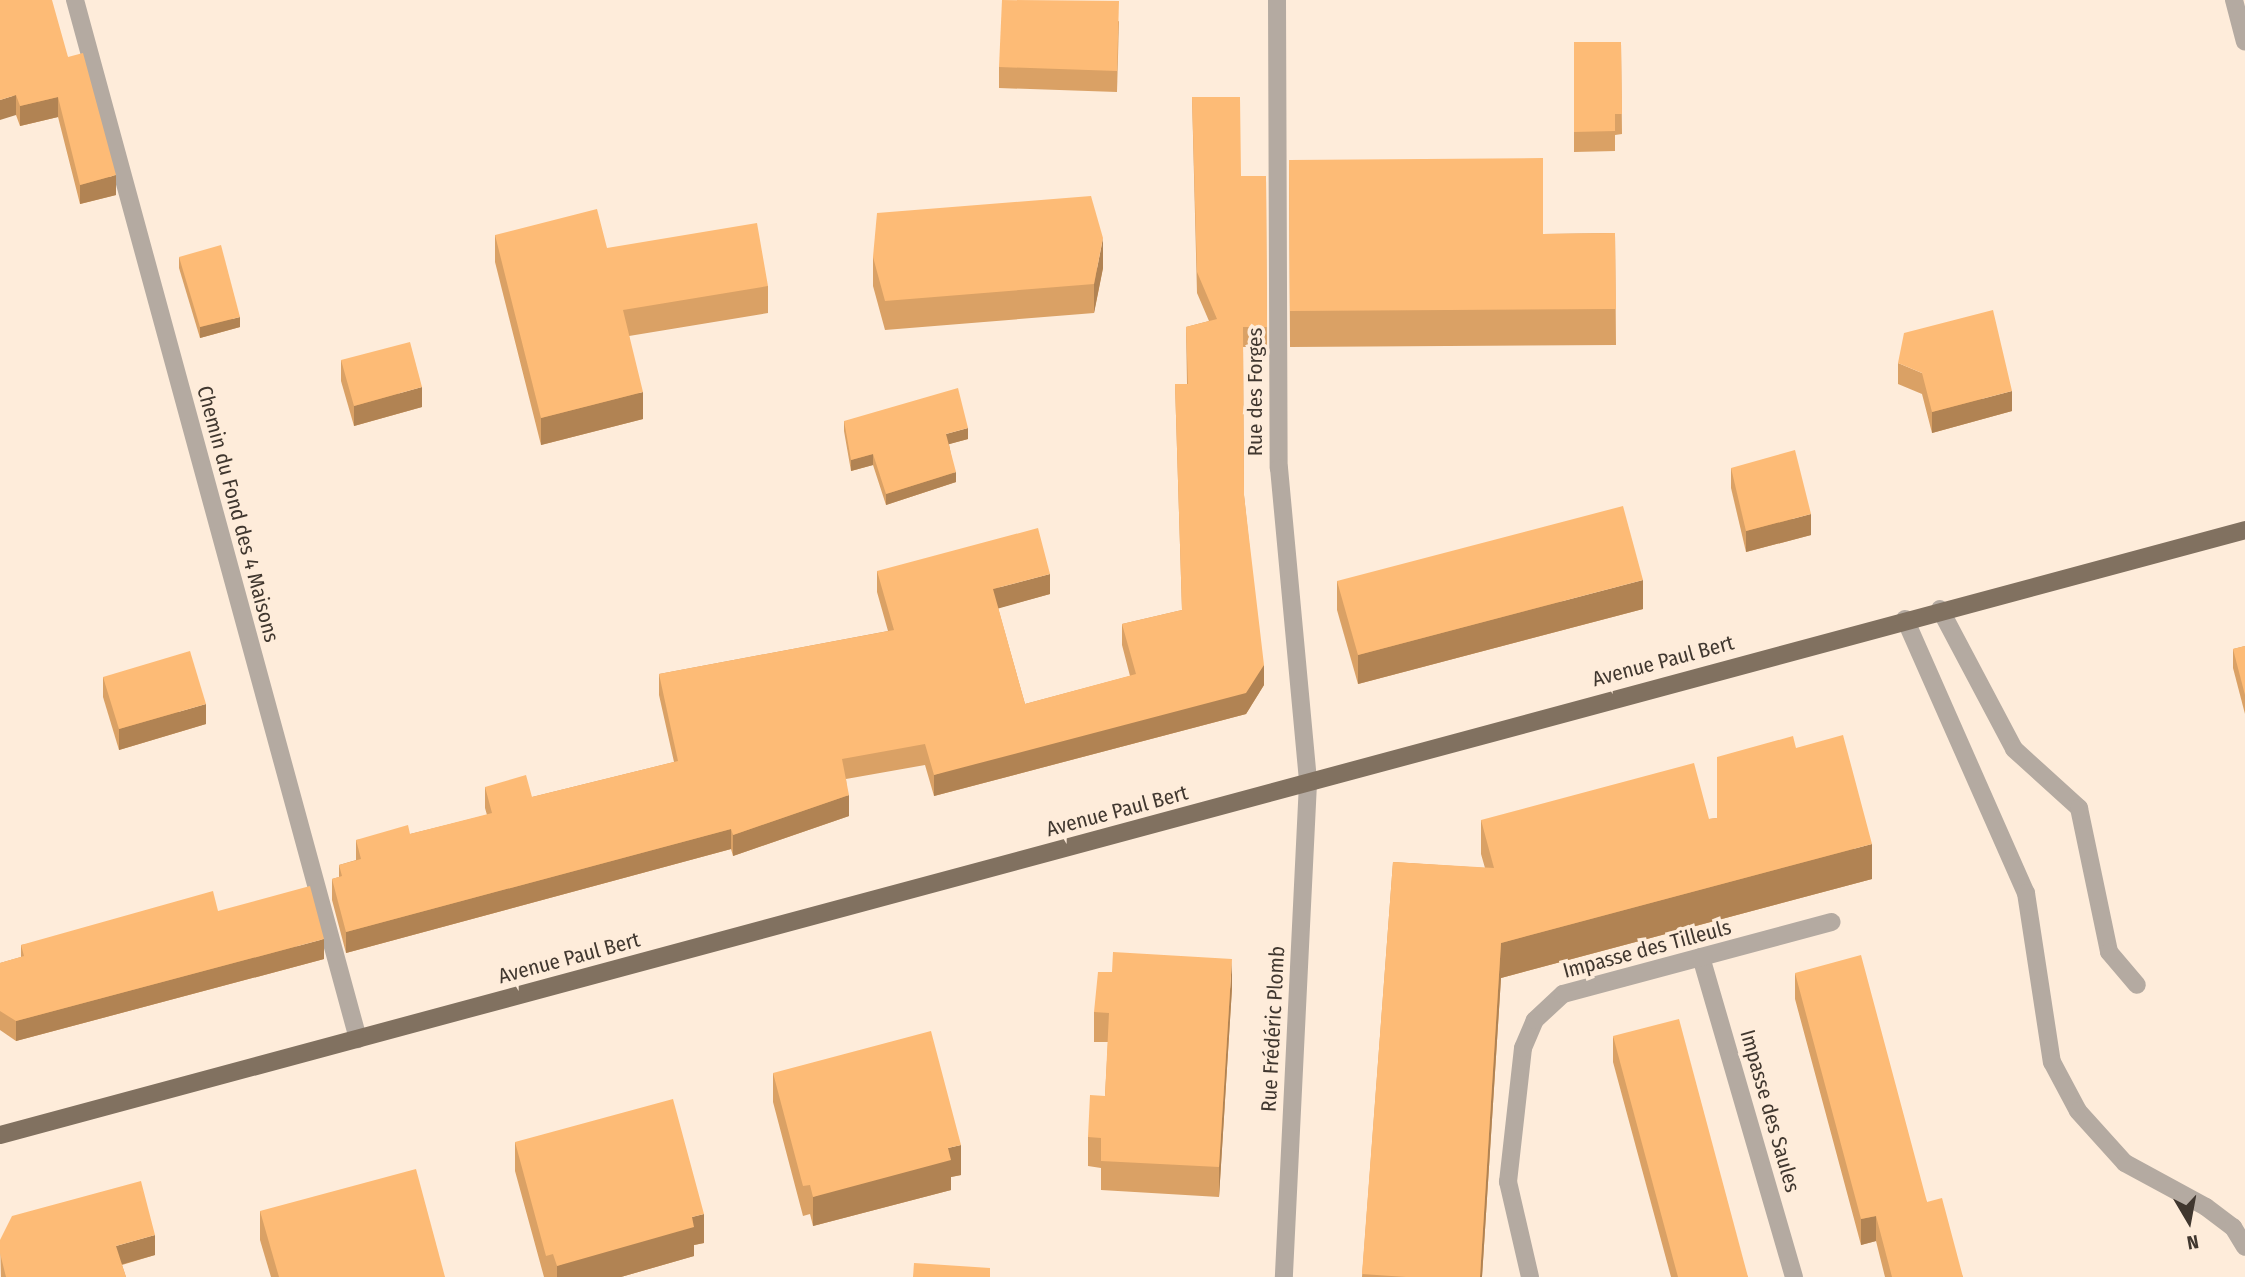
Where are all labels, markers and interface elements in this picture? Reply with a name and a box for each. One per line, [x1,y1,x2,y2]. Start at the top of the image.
street label: Rue des Forges [1242,328,1268,456]
street label: Chemin du Fond des 4 Maisons [192,383,284,645]
street label: Avenue Paul Bert [1589,630,1737,692]
street label: Avenue Paul Bert [1043,780,1191,842]
street label: Impasse des Tilleuls [1560,914,1734,984]
street label: Avenue Paul Bert [495,927,643,989]
street label: Rue Frédéric Plomb [1256,945,1290,1113]
street label: Impasse des Saules [1735,1027,1805,1195]
north arrow [2154,1186,2224,1256]
text: N [2185,1230,2200,1254]

